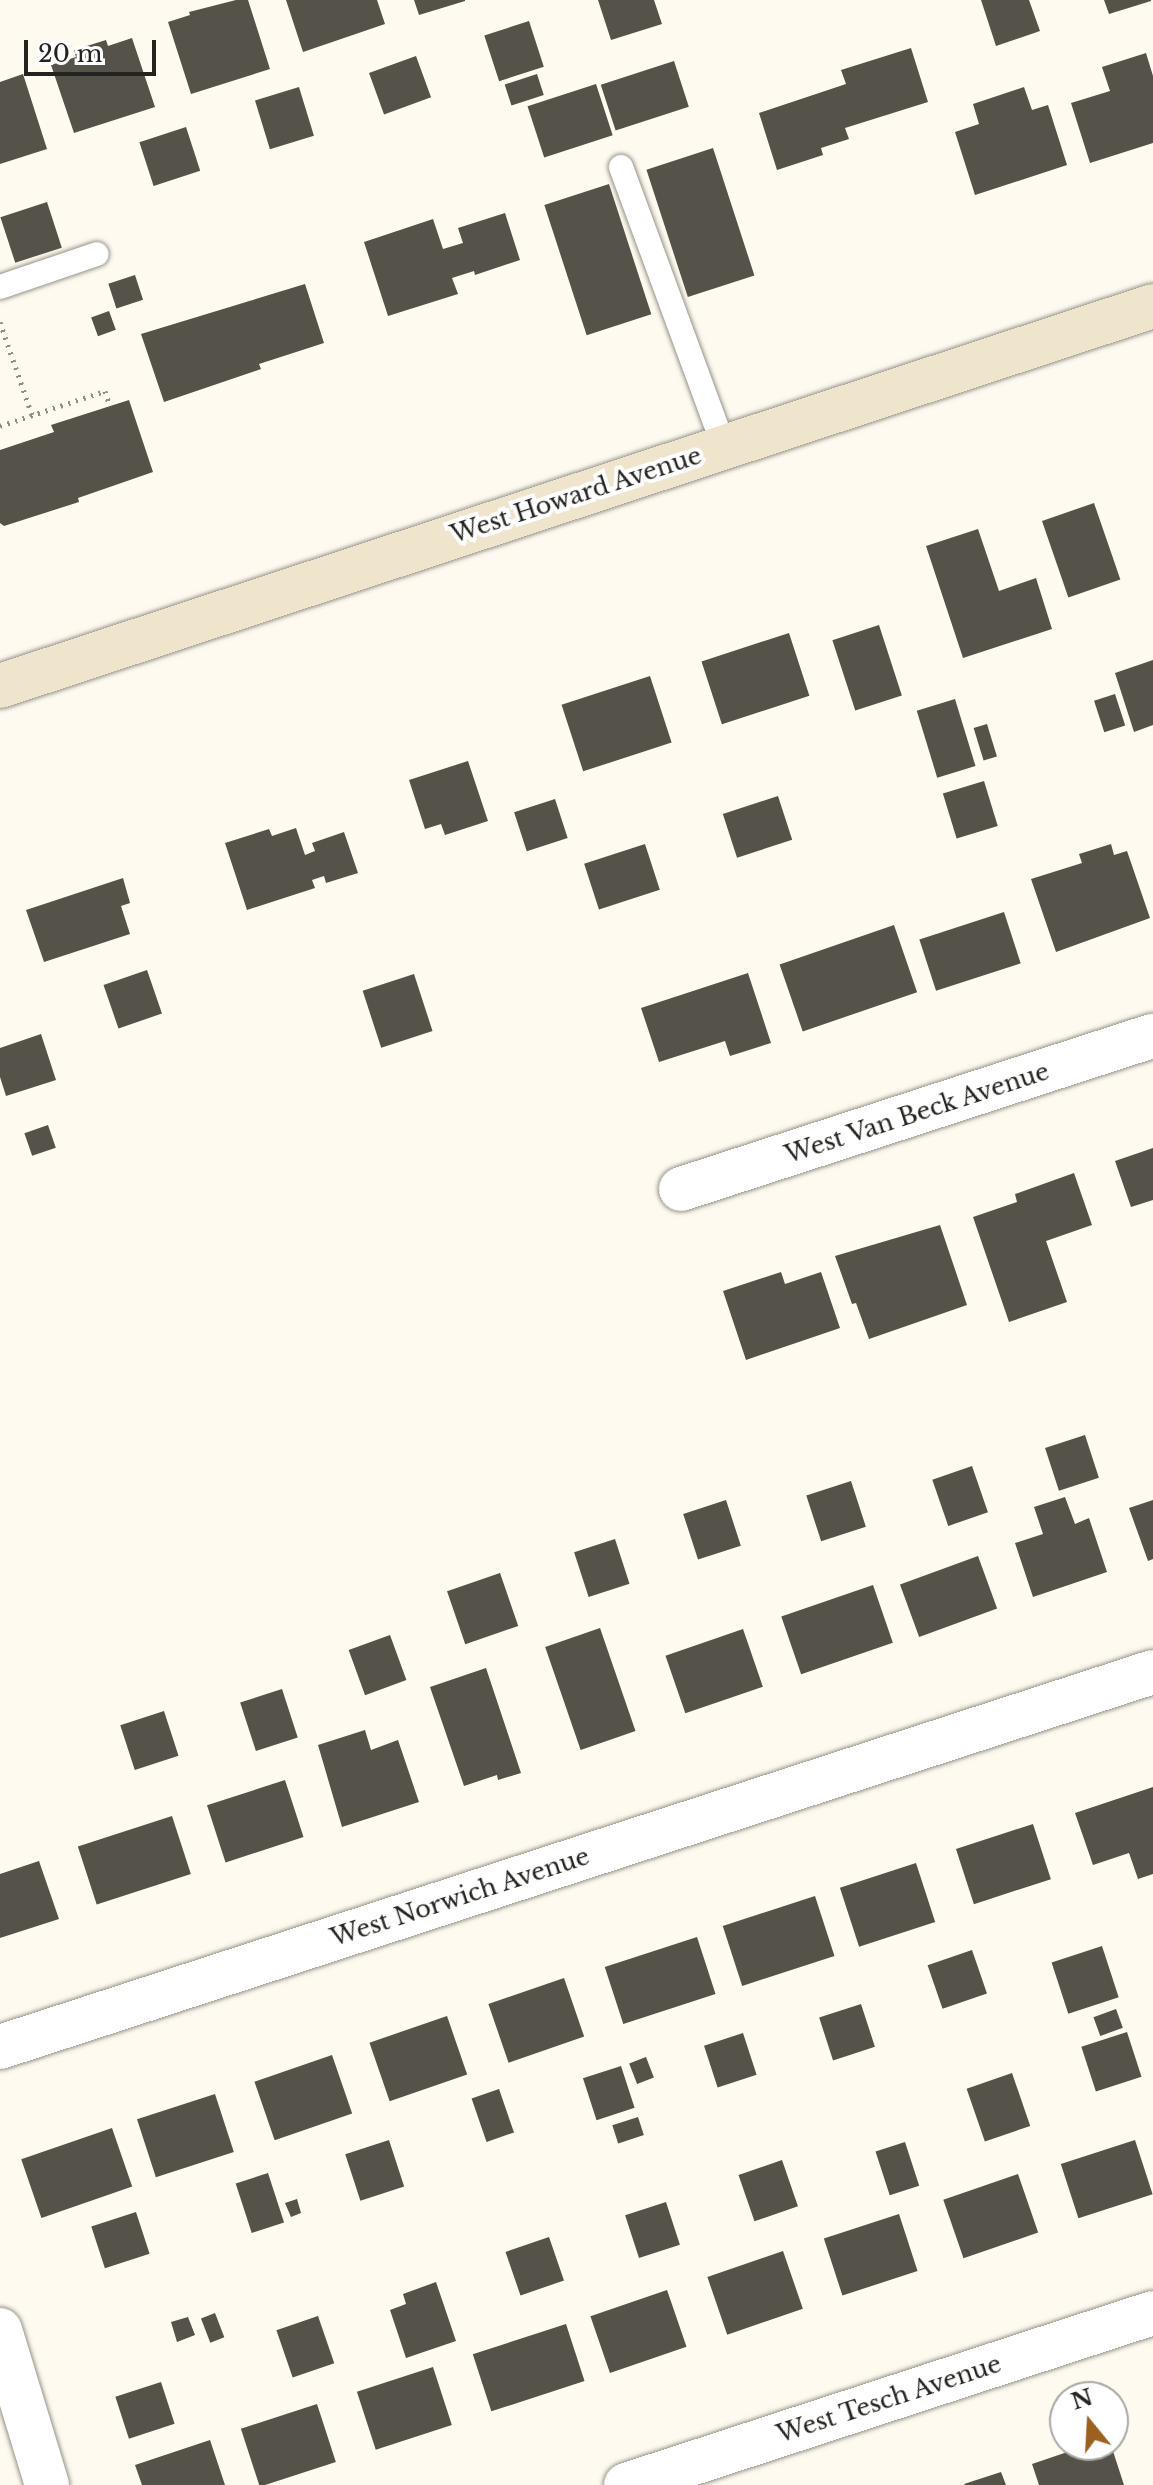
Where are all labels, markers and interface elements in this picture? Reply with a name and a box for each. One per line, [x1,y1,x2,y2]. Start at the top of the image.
scale bar [28,24,160,74]
text: 20 m [38,39,103,68]
street label: West Howard Avenue [447,441,705,549]
street label: West Van Beck Avenue [780,1056,1054,1170]
street label: West Norwich Avenue [327,1841,593,1953]
street label: West Tesch Avenue [772,2349,1006,2449]
north arrow [1049,2381,1129,2461]
text: N [1068,2384,1096,2416]

